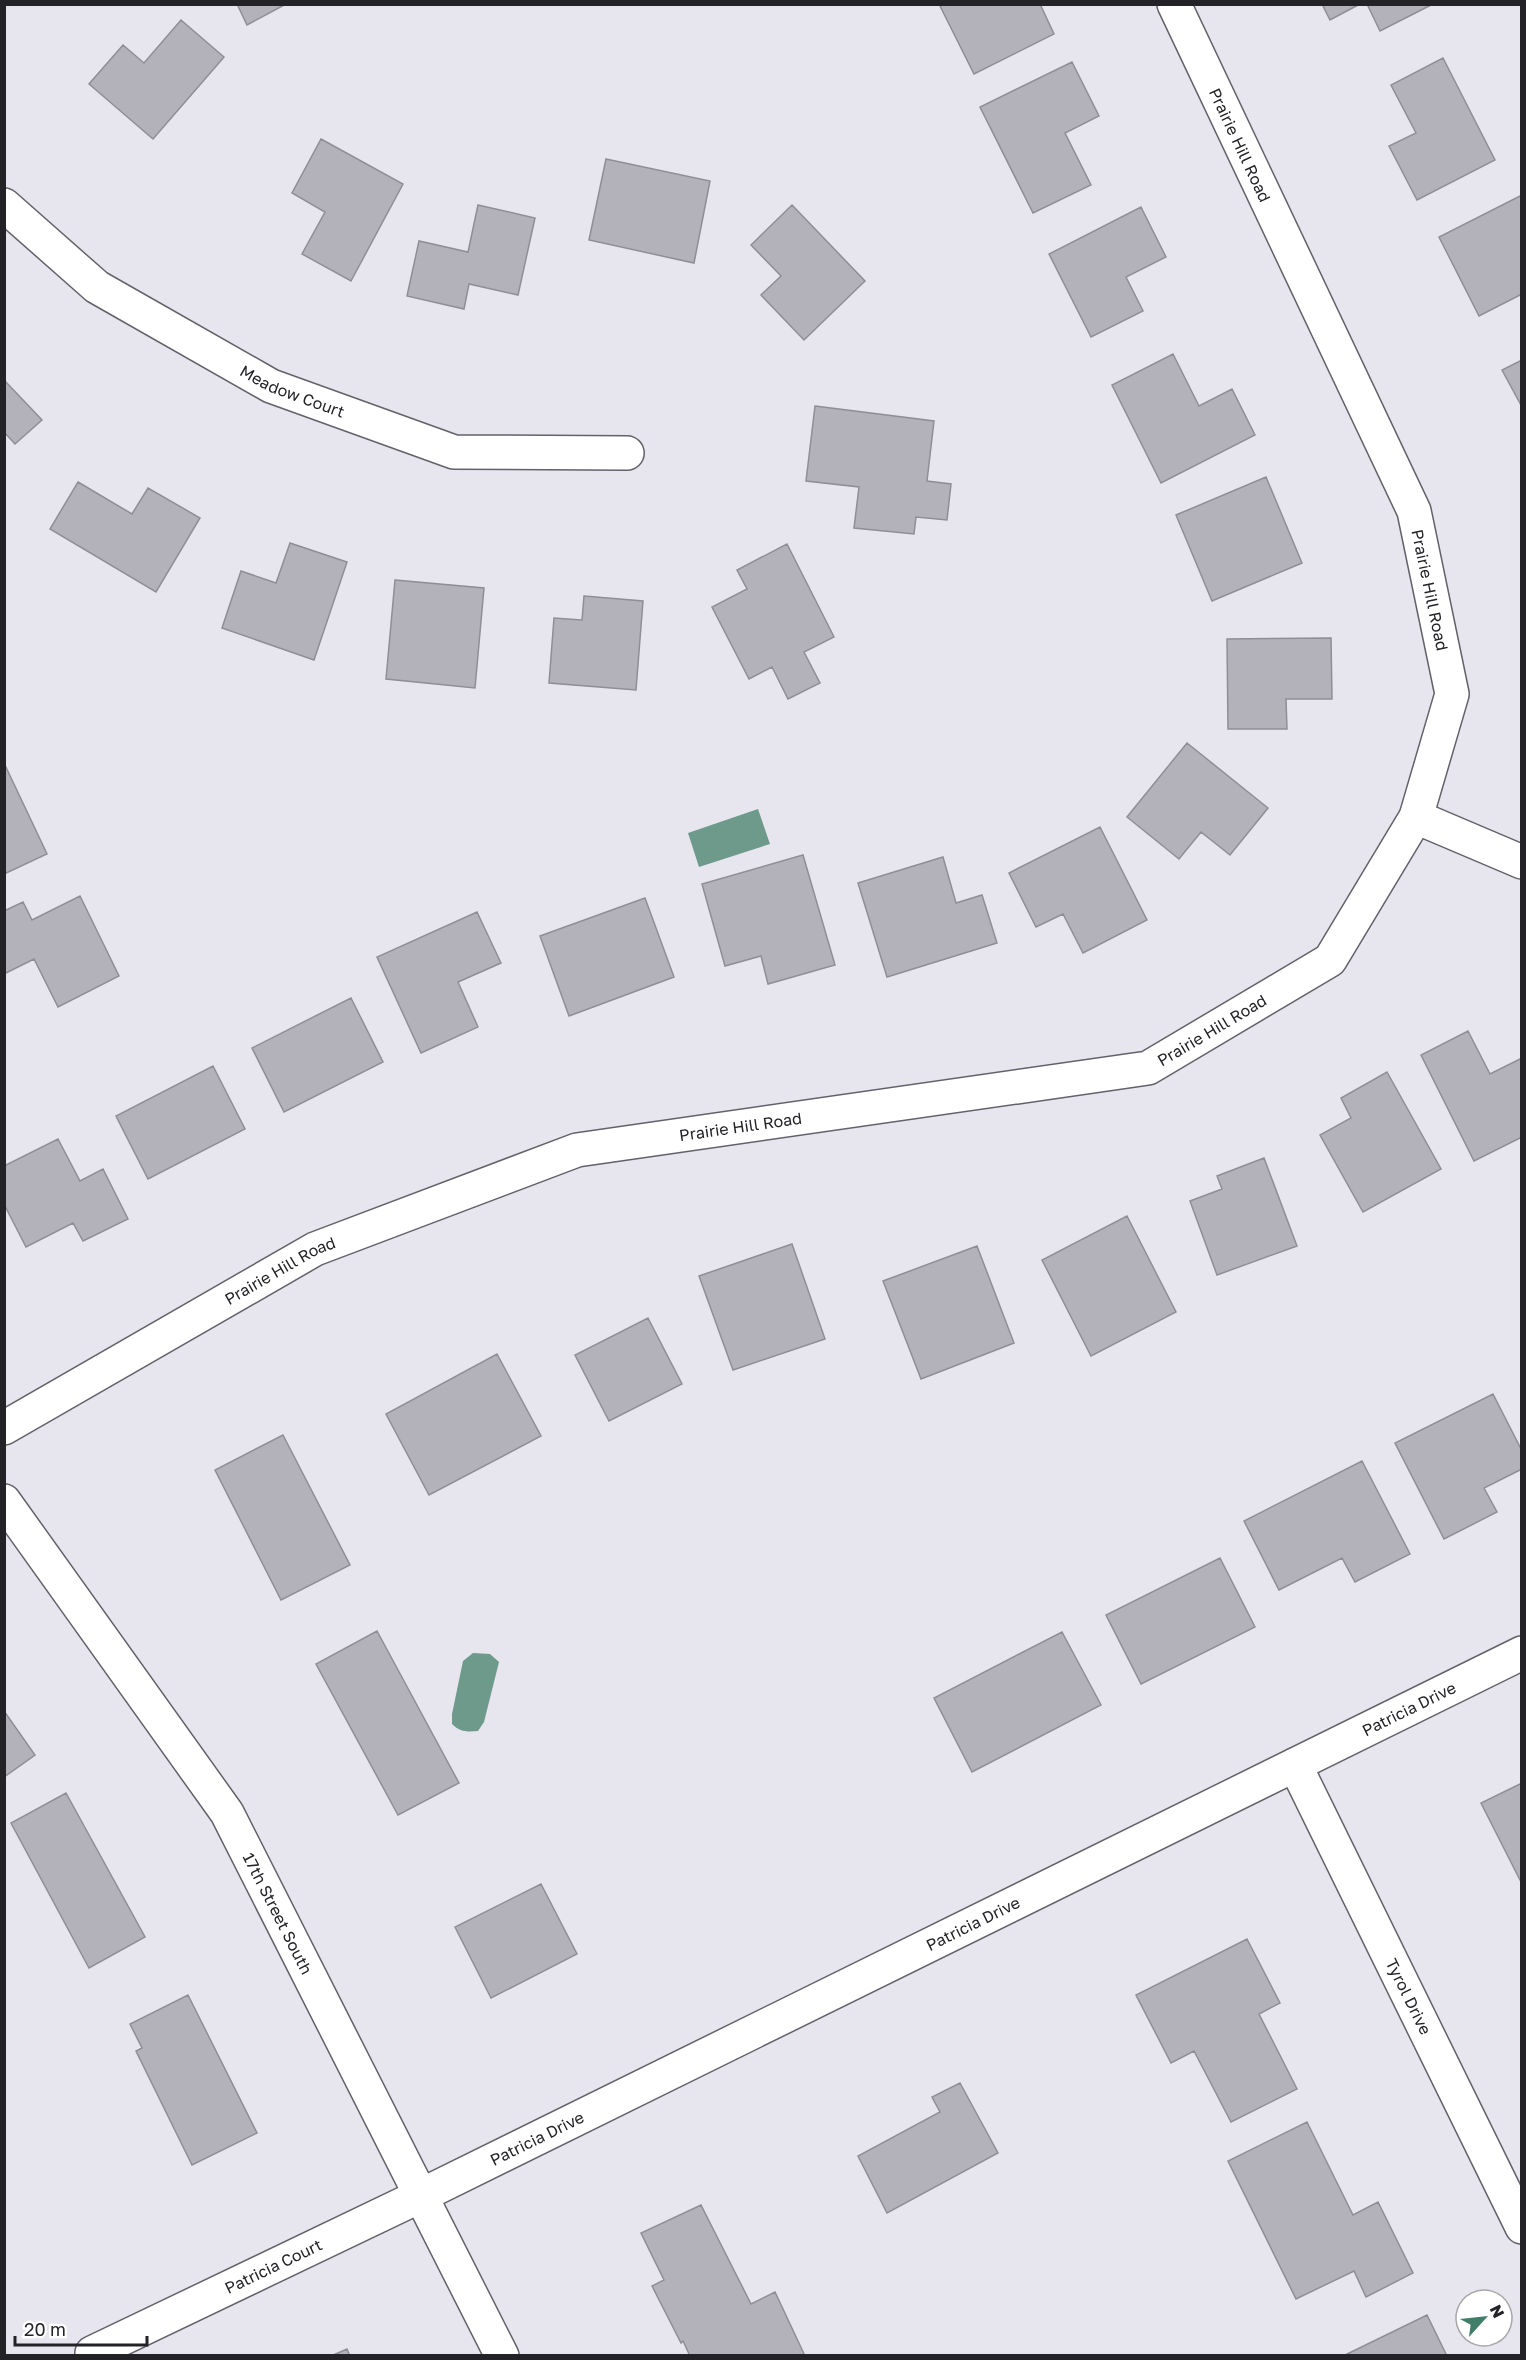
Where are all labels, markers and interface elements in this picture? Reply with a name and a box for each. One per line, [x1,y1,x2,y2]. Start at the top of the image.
street label: Prairie Hill Road [1205,85,1275,205]
street label: Meadow Court [237,361,347,422]
street label: Prairie Hill Road [1407,527,1453,653]
street label: Prairie Hill Road [1154,990,1270,1070]
street label: Prairie Hill Road [678,1108,803,1145]
street label: Prairie Hill Road [221,1232,338,1309]
street label: Patricia Drive [1359,1677,1459,1740]
street label: 17th Street South [239,1849,317,1978]
street label: Patricia Drive [923,1892,1023,1955]
street label: Tyrol Drive [1382,1955,1436,2038]
street label: Patricia Drive [487,2107,587,2170]
street label: Patricia Court [221,2234,325,2298]
north arrow [1454,2288,1514,2348]
text: N [1486,2301,1509,2321]
scale bar [15,2309,147,2347]
text: 20 m [24,2318,66,2340]

